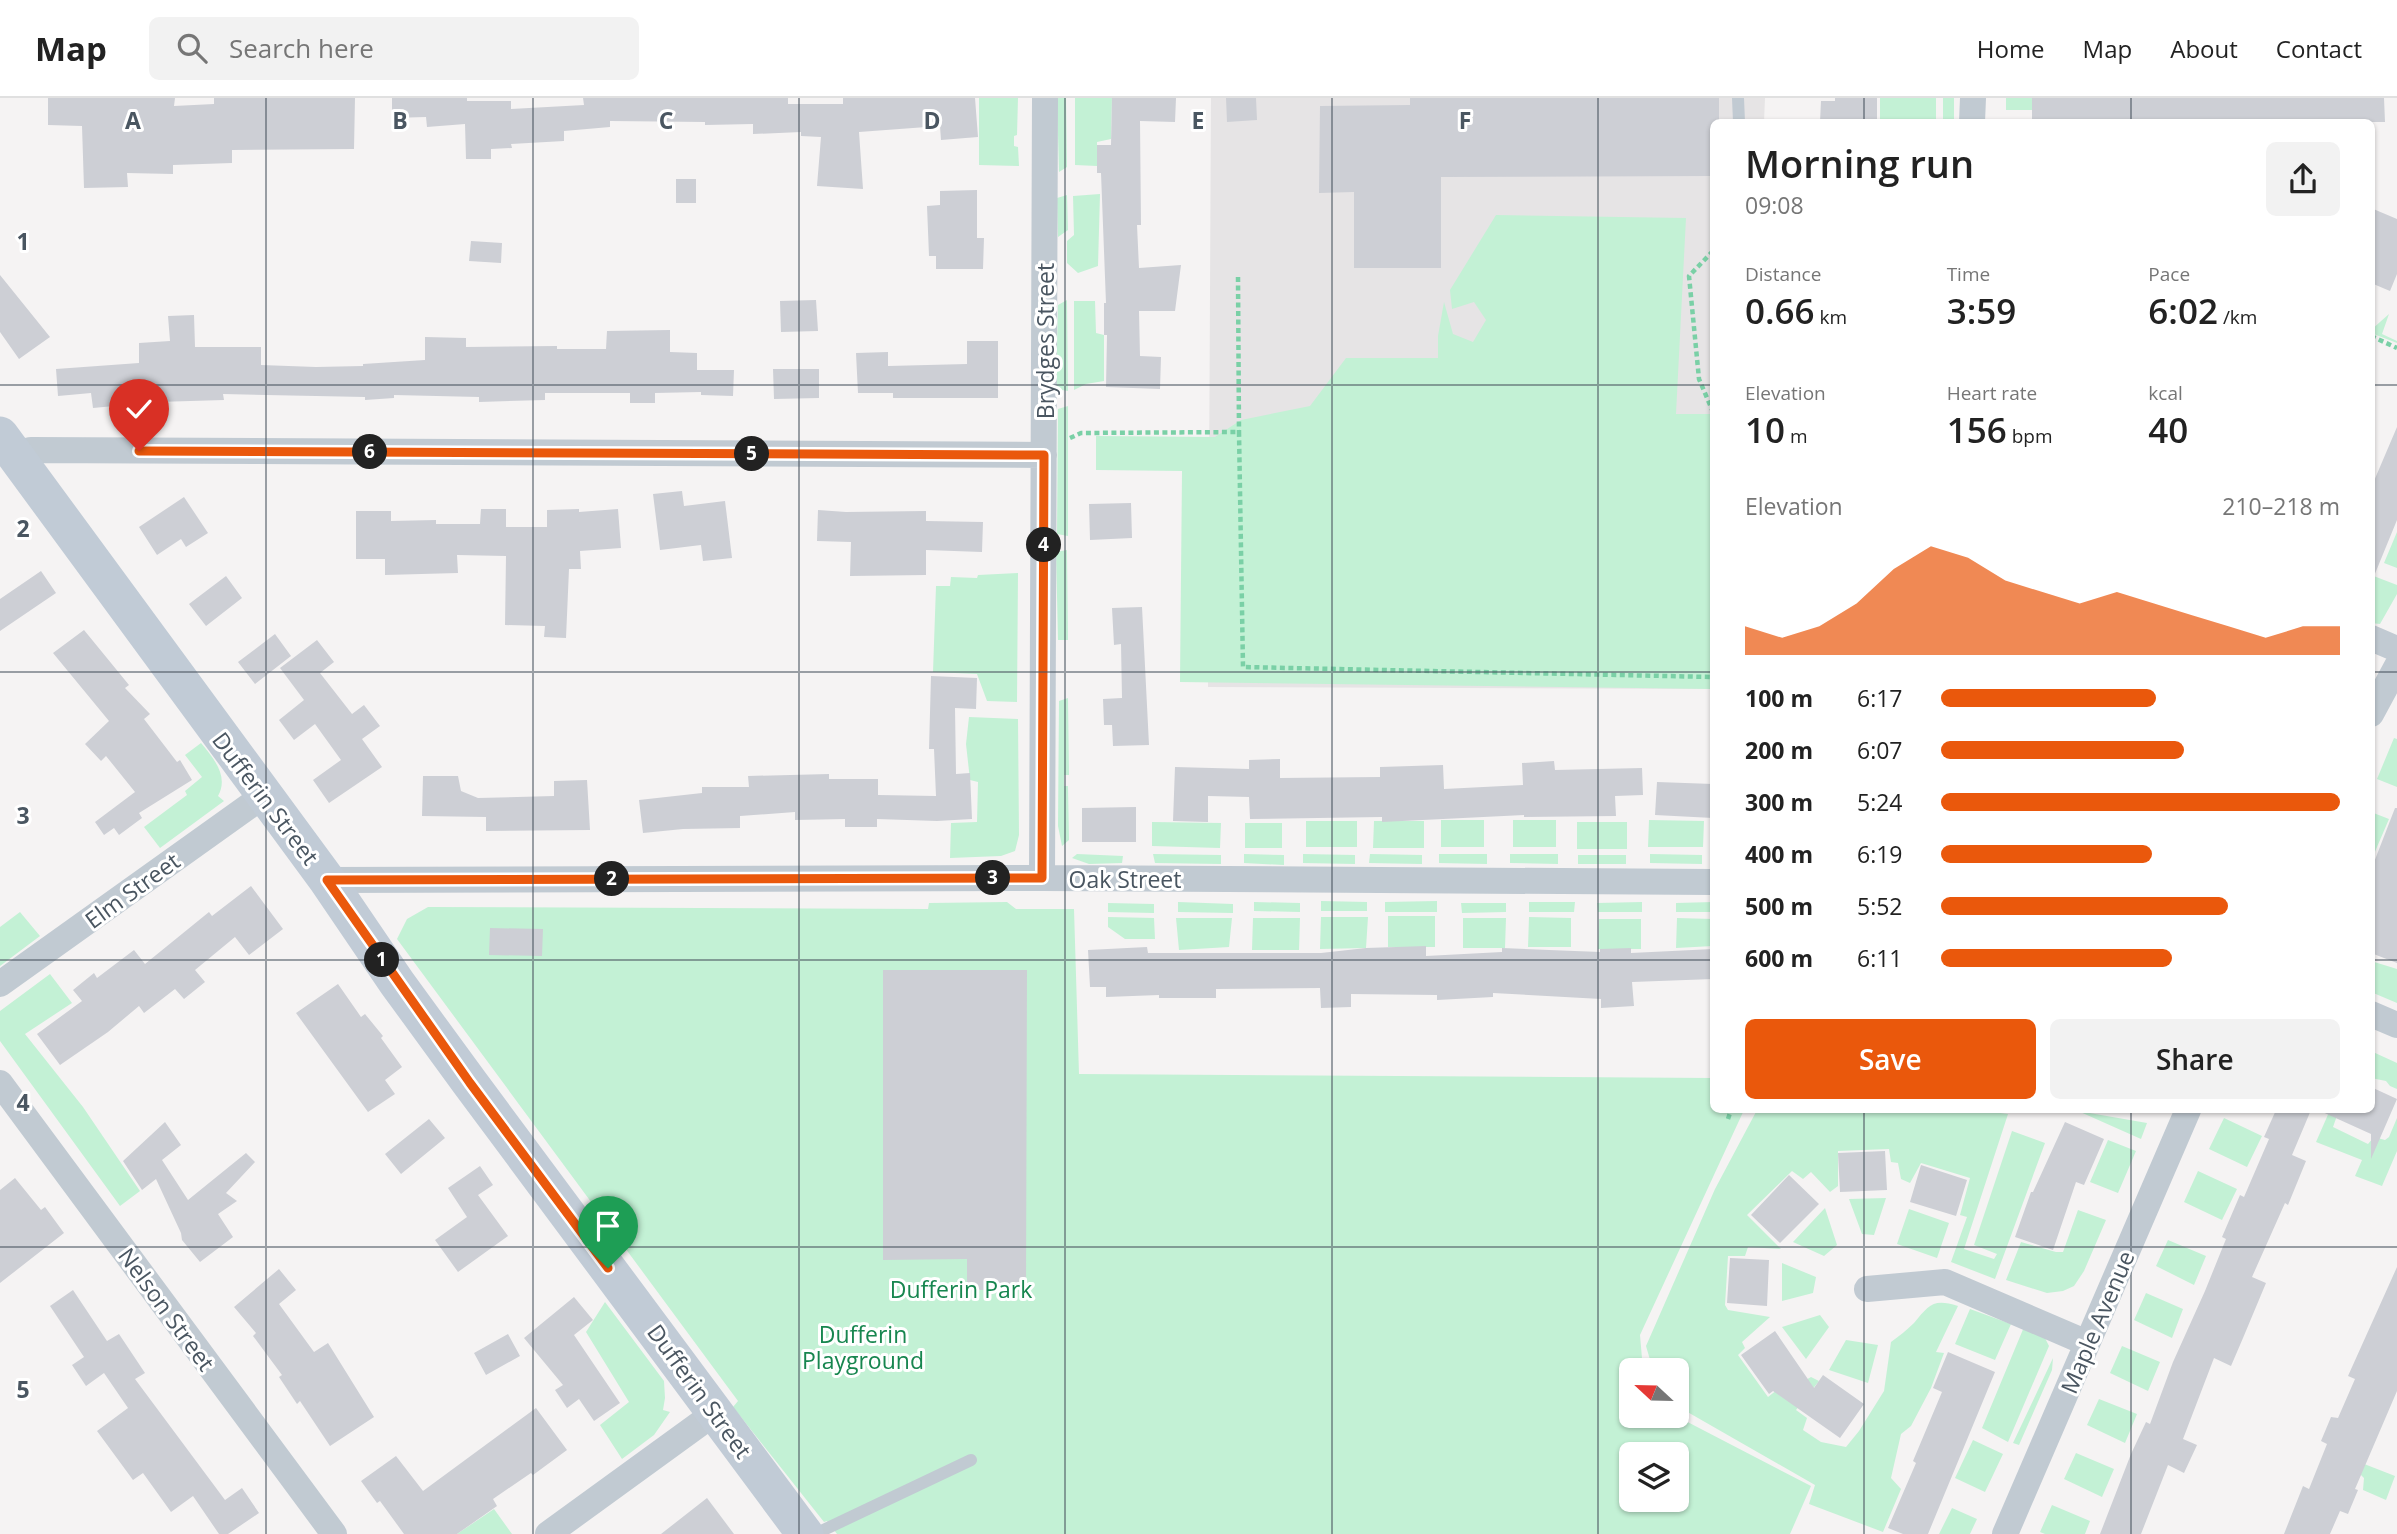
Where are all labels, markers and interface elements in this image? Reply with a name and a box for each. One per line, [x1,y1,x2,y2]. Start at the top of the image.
search box [149,17,639,80]
text: Map [35,26,107,71]
icon: search [173,29,211,67]
text: Search here [229,30,374,66]
text: Home [1977,32,2045,65]
text: Map [2083,32,2132,65]
text: About [2170,32,2238,65]
text: Contact [2276,32,2362,65]
text: A [125,104,141,136]
text: B [392,104,408,136]
text: C [659,104,673,136]
text: D [923,104,941,136]
text: E [1192,104,1204,136]
text: F [1459,104,1471,136]
text: Morning run [1745,137,1974,189]
button: share [2266,142,2340,216]
text: 09:08 [1745,189,1804,221]
text: 1 [16,225,30,257]
text: Distance [1745,261,1821,287]
text: Time [1947,261,1990,287]
text: Pace [2148,261,2190,287]
street label: Brydges Street [1029,263,1061,419]
text: 0.66 [1745,287,1815,334]
text: 3:59 [1947,287,2016,334]
text: 6:02 [2148,287,2218,334]
text: km [1815,304,1847,330]
text: /km [2218,304,2257,330]
pin [109,379,169,451]
text: Elevation [1745,380,1826,406]
text: Heart rate [1947,380,2037,406]
text: kcal [2148,380,2183,406]
icon: check [120,390,158,428]
text: 10 [1745,406,1785,453]
text: 156 [1947,406,2007,453]
text: 40 [2148,406,2188,453]
text: m [1785,423,1808,449]
text: bpm [2007,423,2052,449]
pin: 6 [352,434,388,470]
pin: 5 [734,436,770,472]
text: 6 [364,438,375,464]
text: 5 [746,440,757,466]
text: Elevation [1745,490,1843,522]
text: 210–218 m [2222,490,2340,522]
text: 2 [16,512,30,544]
pin: 4 [1026,528,1062,562]
text: 4 [1038,531,1049,557]
text: 100 m [1745,682,1813,714]
text: 6:17 [1857,682,1903,714]
street label: Dufferin Street [205,725,327,871]
text: 200 m [1745,734,1813,766]
text: 6:07 [1857,734,1903,766]
text: 300 m [1745,786,1813,818]
text: 5:24 [1857,786,1903,818]
text: 3 [16,799,30,831]
text: 400 m [1745,838,1813,870]
text: 6:19 [1857,838,1903,870]
street label: Elm Street [78,845,186,935]
pin: 3 [976,860,1010,896]
pin: 2 [594,862,630,896]
street label: Oak Street [1069,863,1181,895]
text: 3 [987,864,998,890]
text: 2 [606,865,617,891]
text: 500 m [1745,890,1813,922]
text: 5:52 [1857,890,1903,922]
pin: 1 [364,942,400,978]
text: 600 m [1745,942,1813,974]
text: 6:11 [1857,942,1903,974]
text: 1 [376,946,387,972]
button: Save [1745,1019,2036,1099]
button: Share [2050,1019,2340,1099]
text: 4 [16,1086,30,1118]
pin [578,1196,638,1268]
icon: arrive [589,1207,627,1245]
street label: Nelson Street [111,1241,223,1377]
street label: Maple Avenue [2053,1246,2141,1398]
park label: Dufferin Park [890,1273,1032,1305]
street label: Dufferin Street [640,1317,760,1465]
park label: Dufferin Playground [802,1318,924,1376]
north arrow [1619,1358,1689,1428]
map controls [1619,1358,1689,1512]
text: 5 [16,1373,30,1405]
button: layers [1619,1442,1689,1512]

